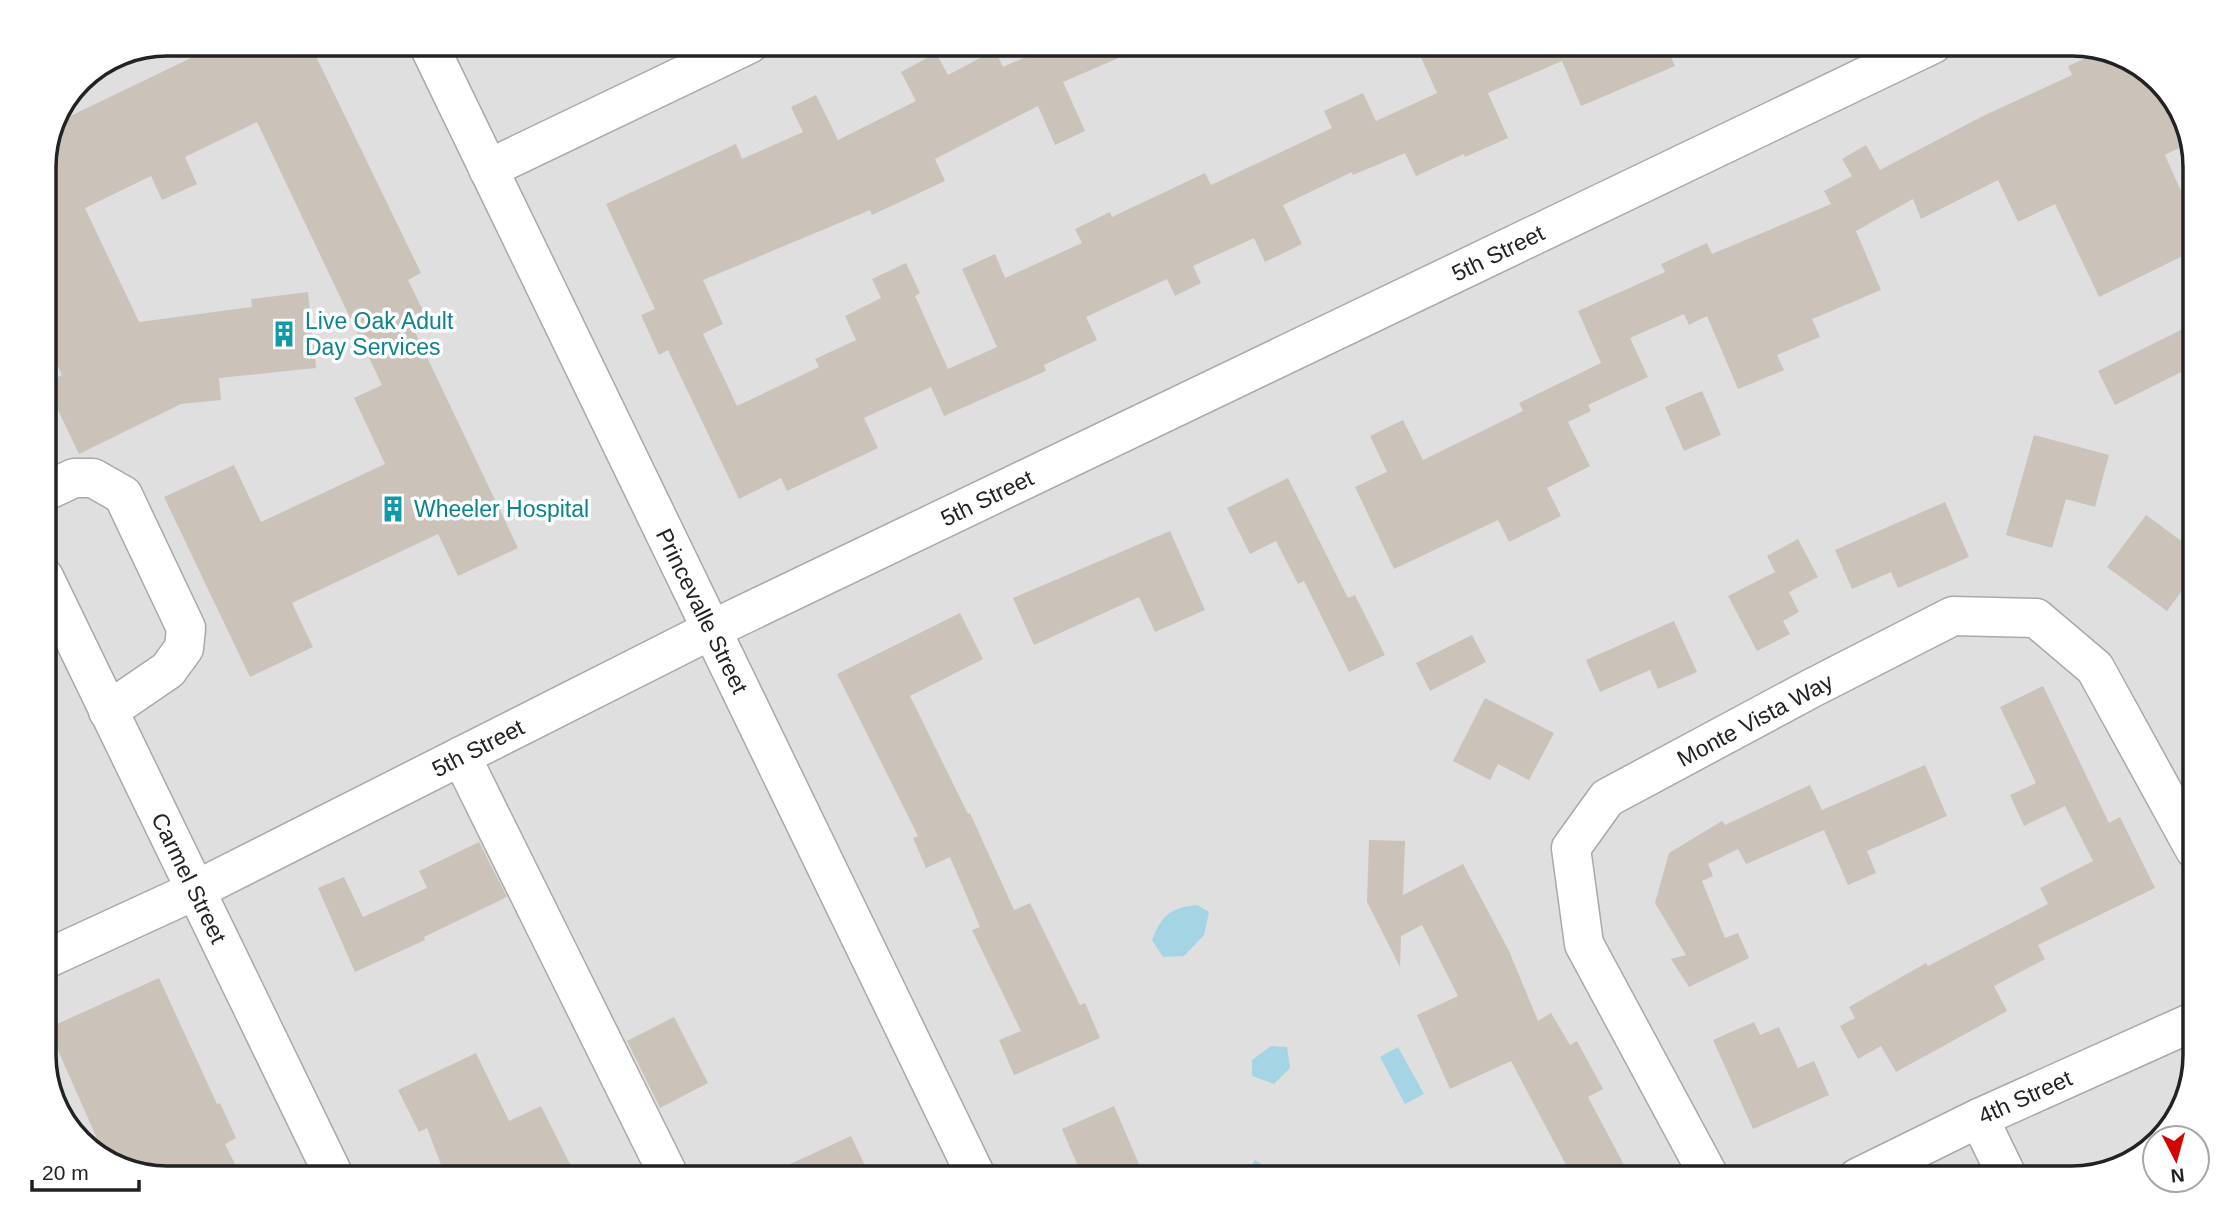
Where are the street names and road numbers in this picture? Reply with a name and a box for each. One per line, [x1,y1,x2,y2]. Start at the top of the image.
street label: 5th Street [1447,219,1549,287]
street label: 5th Street [936,464,1038,532]
street label: Princevalle Street [651,524,753,698]
street label: Monte Vista Way [1673,668,1838,772]
street label: 5th Street [428,714,529,782]
street label: Carmel Street [146,809,232,948]
street label: 4th Street [1974,1065,2076,1129]

